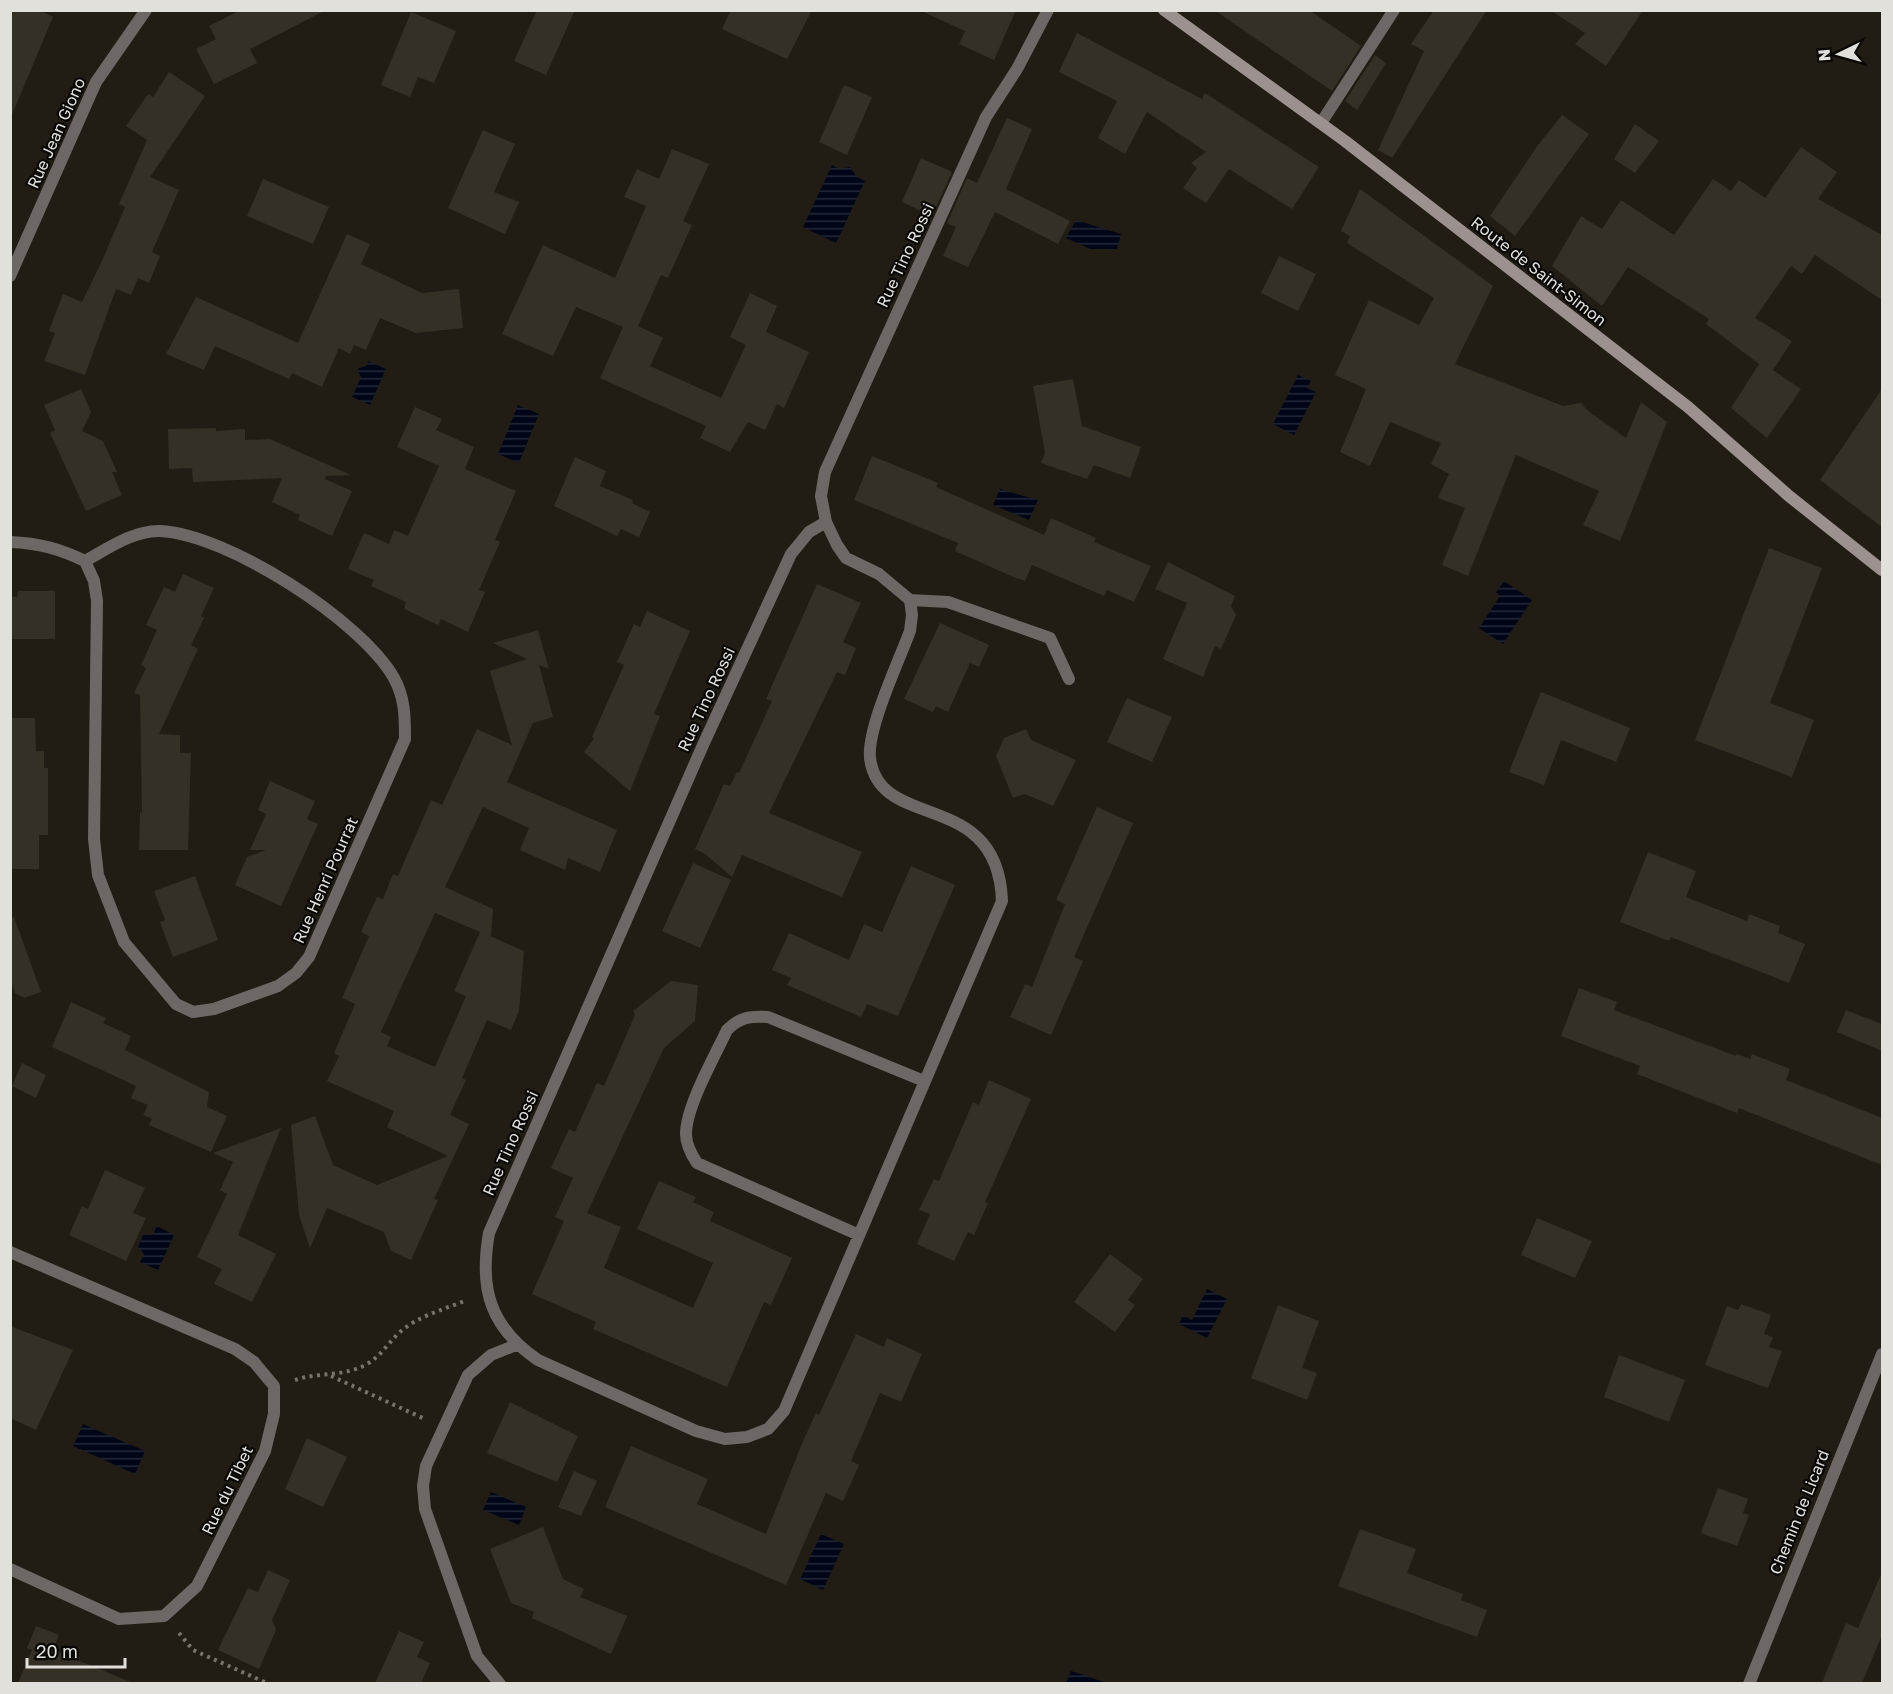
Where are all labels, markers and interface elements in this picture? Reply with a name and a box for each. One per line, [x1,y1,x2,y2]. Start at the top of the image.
north arrow [1809,24,1869,84]
text: N [1814,48,1835,62]
street label: Rue Jean Giono [23,74,89,192]
street label: Rue Tino Rossi [872,200,938,310]
street label: Route de Saint-Simon [1467,212,1611,330]
street label: Rue Tino Rossi [673,644,739,754]
street label: Rue Henri Pourrat [288,814,362,946]
street label: Rue Tino Rossi [478,1087,542,1199]
street label: Rue du Tibet [197,1442,257,1538]
street label: Chemin de Licard [1765,1447,1833,1577]
scale bar [27,1631,124,1669]
text: 20 m [36,1640,78,1662]

